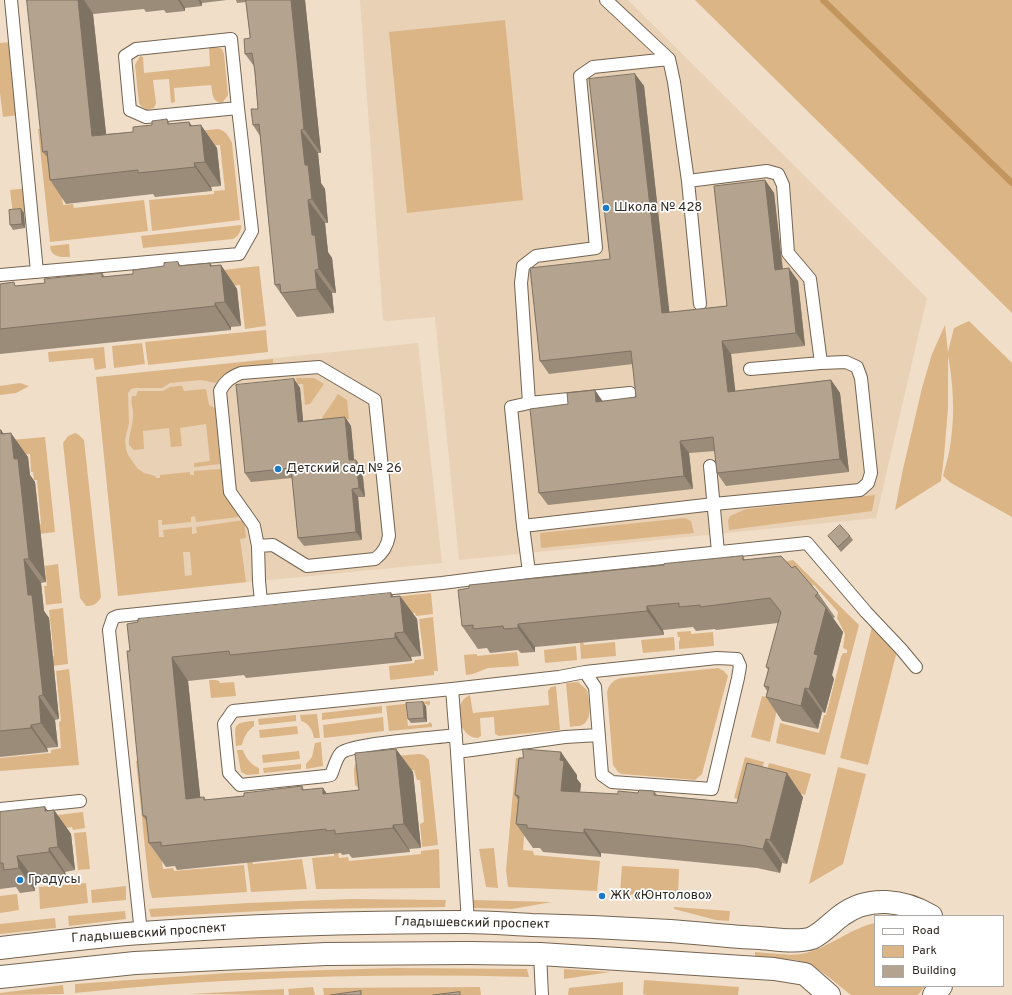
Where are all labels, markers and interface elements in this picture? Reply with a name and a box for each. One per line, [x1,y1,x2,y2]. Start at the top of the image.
place label: Школа № 428 [614,200,702,216]
marker: Школа № 428 [601,203,611,213]
place label: Детский сад № 26 [286,461,402,477]
marker: Детский сад № 26 [273,464,283,474]
place label: Градусы [28,872,81,888]
marker: Градусы [15,875,25,885]
place label: ЖК «Юнтолово» [610,888,712,904]
marker: ЖК «Юнтолово» [597,891,607,901]
street label: Гладышевский проспект [394,915,550,933]
legend [874,915,1004,987]
street label: Гладышевский проспект [71,921,227,947]
text: Road [912,923,940,939]
text: Park [912,943,937,959]
text: Building [912,963,956,979]

